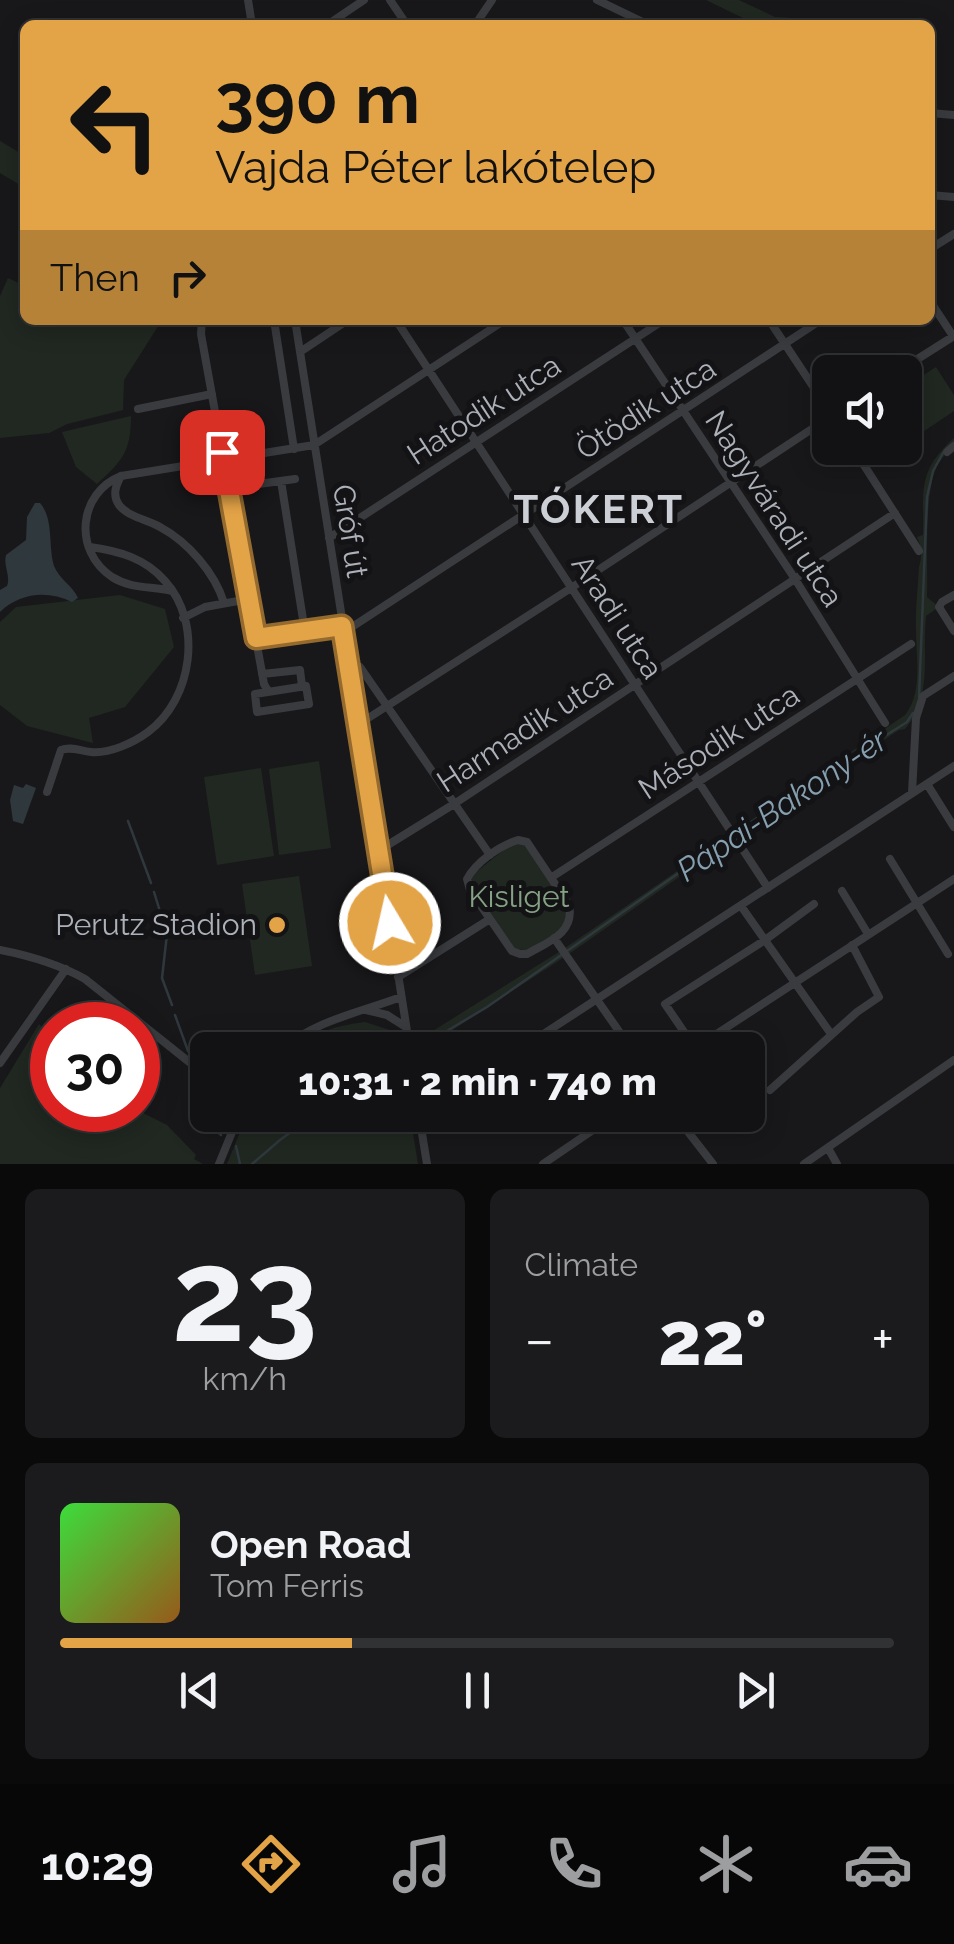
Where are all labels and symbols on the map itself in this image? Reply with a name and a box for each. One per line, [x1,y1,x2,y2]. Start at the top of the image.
street label: Hatodik utca [401,347,567,472]
street label: Ötödik utca [569,351,722,467]
street label: Nagyváradi utca [698,404,851,613]
pin [180,410,265,495]
street label: Gróf út [326,482,375,580]
district label: TÓKERT [513,485,685,532]
street label: Aradi utca [565,548,670,685]
street label: Harmadik utca [431,660,619,799]
street label: Második utca [632,677,805,806]
water label: Pápai-Bakony-ér [670,720,895,888]
position arrow [338,871,442,975]
park label: Kisliget [468,879,570,914]
place label: Perutz Stadion [55,907,257,942]
marker: Perutz Stadion [266,914,288,936]
speed limit sign: 30 [30,1002,160,1132]

